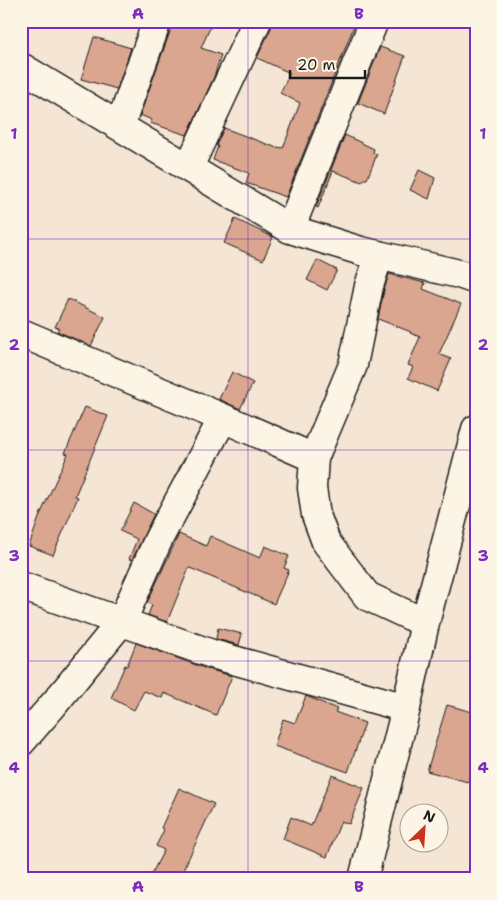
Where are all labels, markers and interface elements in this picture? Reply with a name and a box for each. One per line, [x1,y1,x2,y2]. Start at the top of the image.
text: A [132,3,144,24]
text: B [354,3,364,24]
scale bar [290,48,364,80]
text: 20 m [297,55,336,75]
text: 1 [10,123,18,144]
text: 1 [479,123,487,144]
text: 2 [8,334,20,355]
text: 2 [477,334,489,355]
text: 3 [8,545,20,566]
text: 3 [477,545,489,566]
text: 4 [8,757,20,778]
text: 4 [477,757,489,778]
north arrow [400,802,450,852]
text: N [421,806,438,827]
text: A [132,876,144,897]
text: B [354,876,364,897]

